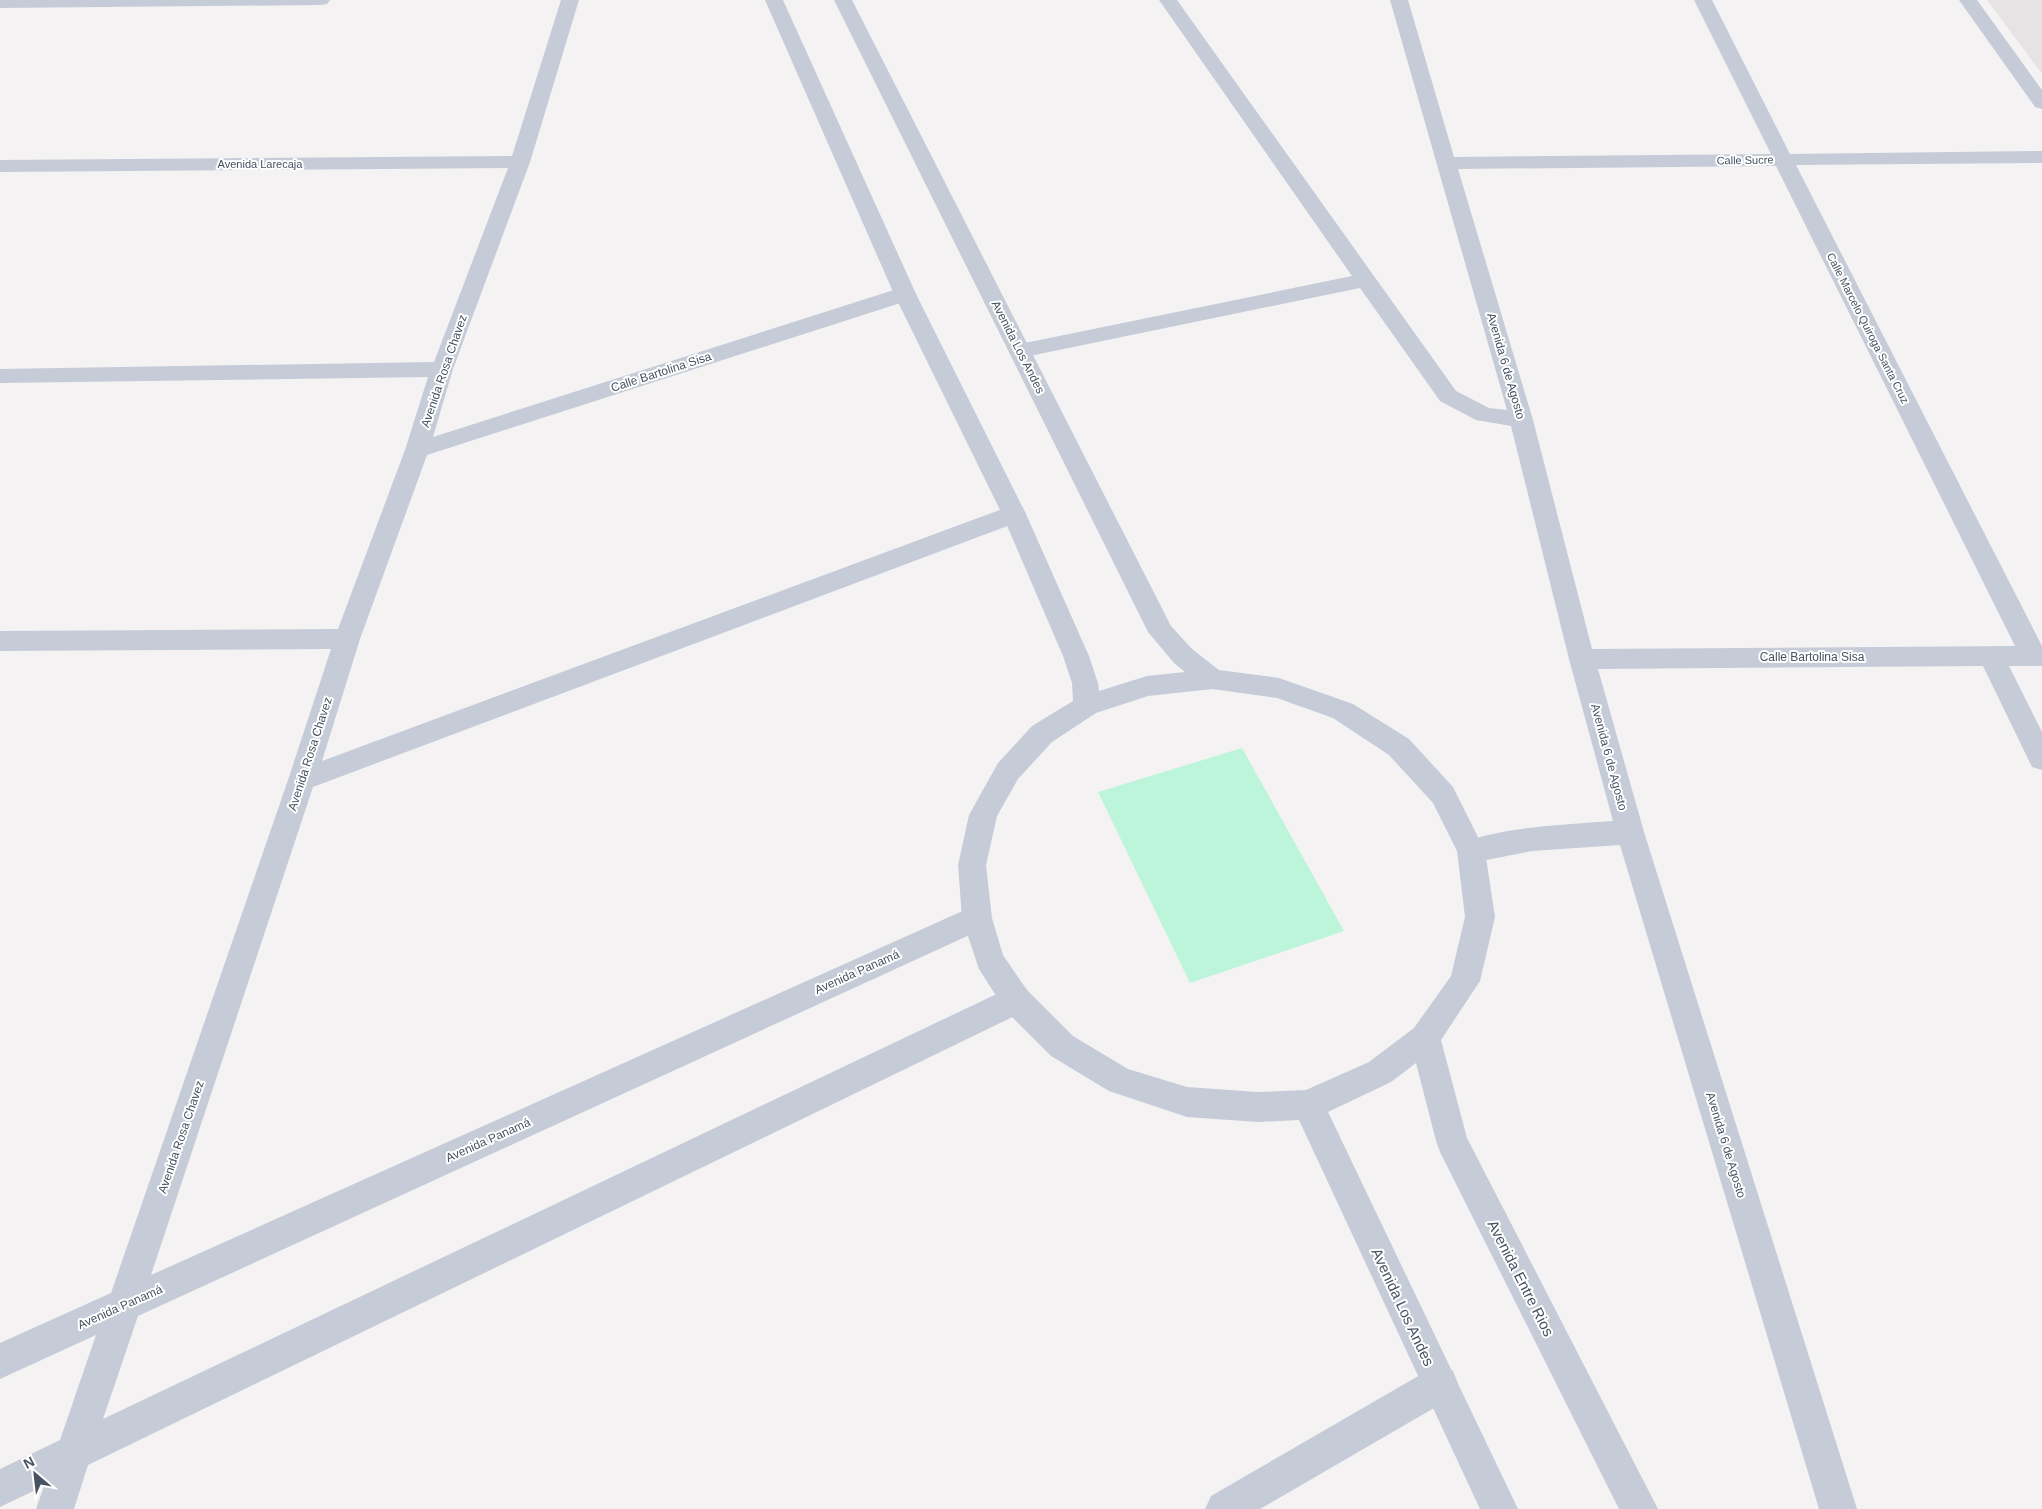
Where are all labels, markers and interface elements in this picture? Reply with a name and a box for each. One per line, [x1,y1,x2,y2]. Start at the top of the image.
street label: Calle Sucre [1716,154,1774,166]
street label: Avenida Larecaja [218,158,303,170]
street label: Calle Marcelo Quiroga Santa Cruz [1825,251,1911,405]
street label: Avenida Los Andes [988,298,1048,396]
street label: Avenida 6 de Agosto [1484,311,1528,421]
street label: Avenida Rosa Chavez [418,313,470,429]
street label: Calle Bartolina Sisa [609,349,713,395]
street label: Calle Bartolina Sisa [1760,650,1865,664]
street label: Avenida Rosa Chavez [285,695,335,813]
street label: Avenida 6 de Agosto [1588,702,1630,812]
street label: Avenida Panamá [813,947,902,997]
street label: Avenida Rosa Chavez [155,1079,207,1195]
street label: Avenida 6 de Agosto [1703,1090,1749,1200]
street label: Avenida Panamá [444,1115,533,1165]
street label: Avenida Entre Rios [1484,1217,1558,1339]
street label: Avenida Los Andes [1368,1245,1438,1369]
street label: Avenida Panamá [76,1282,165,1332]
north arrow [10,1449,60,1499]
text: N [21,1453,37,1472]

